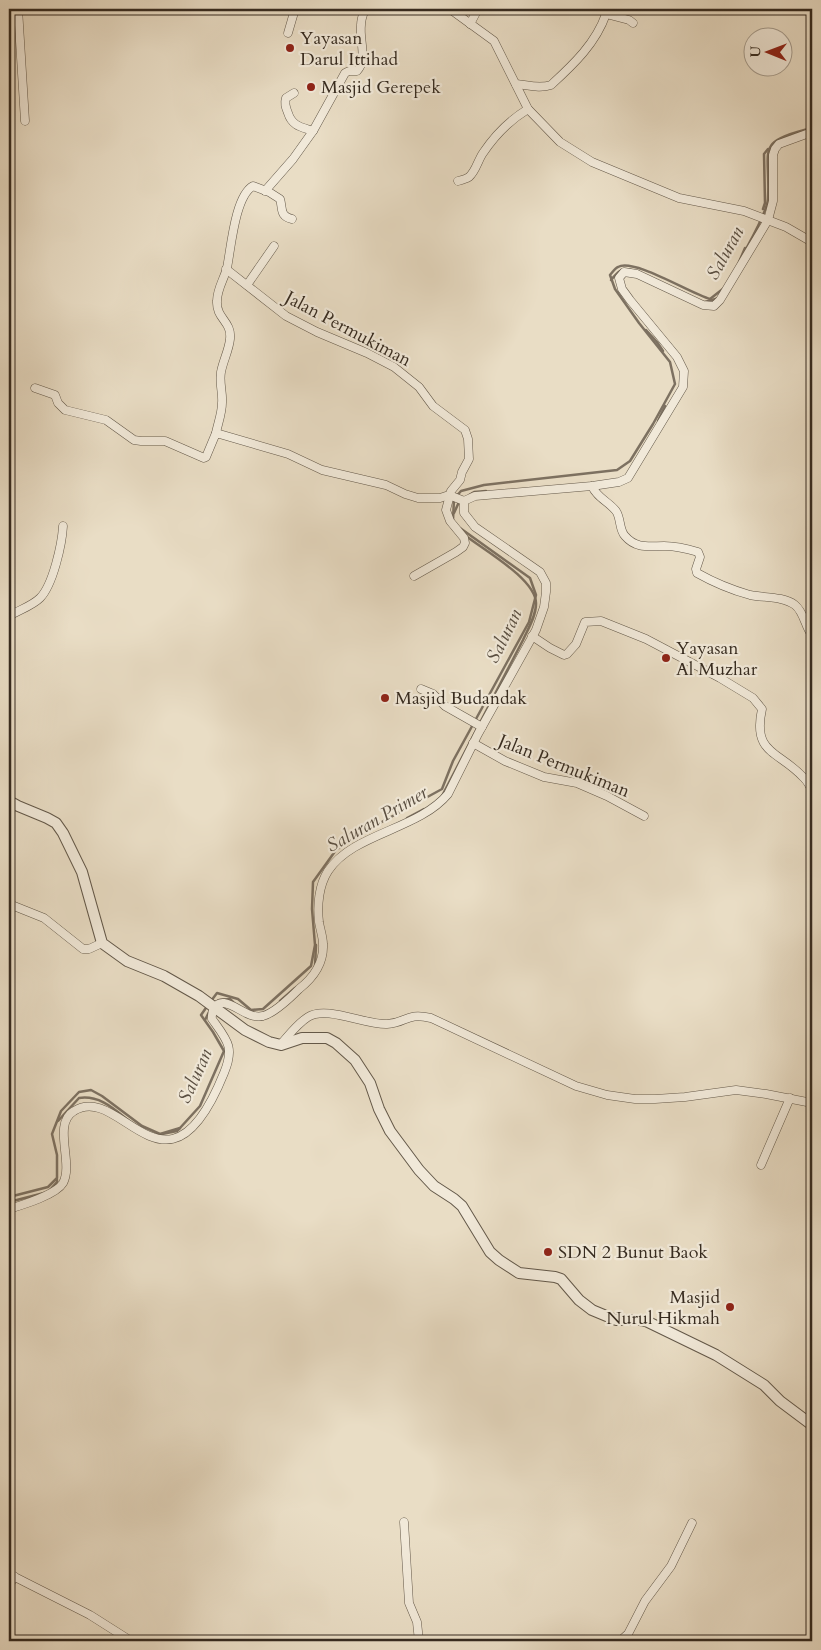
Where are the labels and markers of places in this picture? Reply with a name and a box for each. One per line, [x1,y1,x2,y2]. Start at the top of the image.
place label: Yayasan Darul Ittihad [300,26,398,72]
marker: Yayasan Darul Ittihad [284,42,296,54]
place label: Masjid Gerepek [321,75,441,100]
marker: Masjid Gerepek [305,81,317,93]
place label: Yayasan Al Muzhar [676,636,758,682]
marker: Yayasan Al Muzhar [660,652,672,664]
place label: Masjid Budandak [395,686,527,711]
marker: Masjid Budandak [379,692,391,704]
place label: SDN 2 Bunut Baok [558,1240,708,1265]
marker: SDN 2 Bunut Baok [542,1246,554,1258]
place label: Masjid Nurul Hikmah [606,1285,720,1331]
marker: Masjid Nurul Hikmah [724,1301,736,1313]

